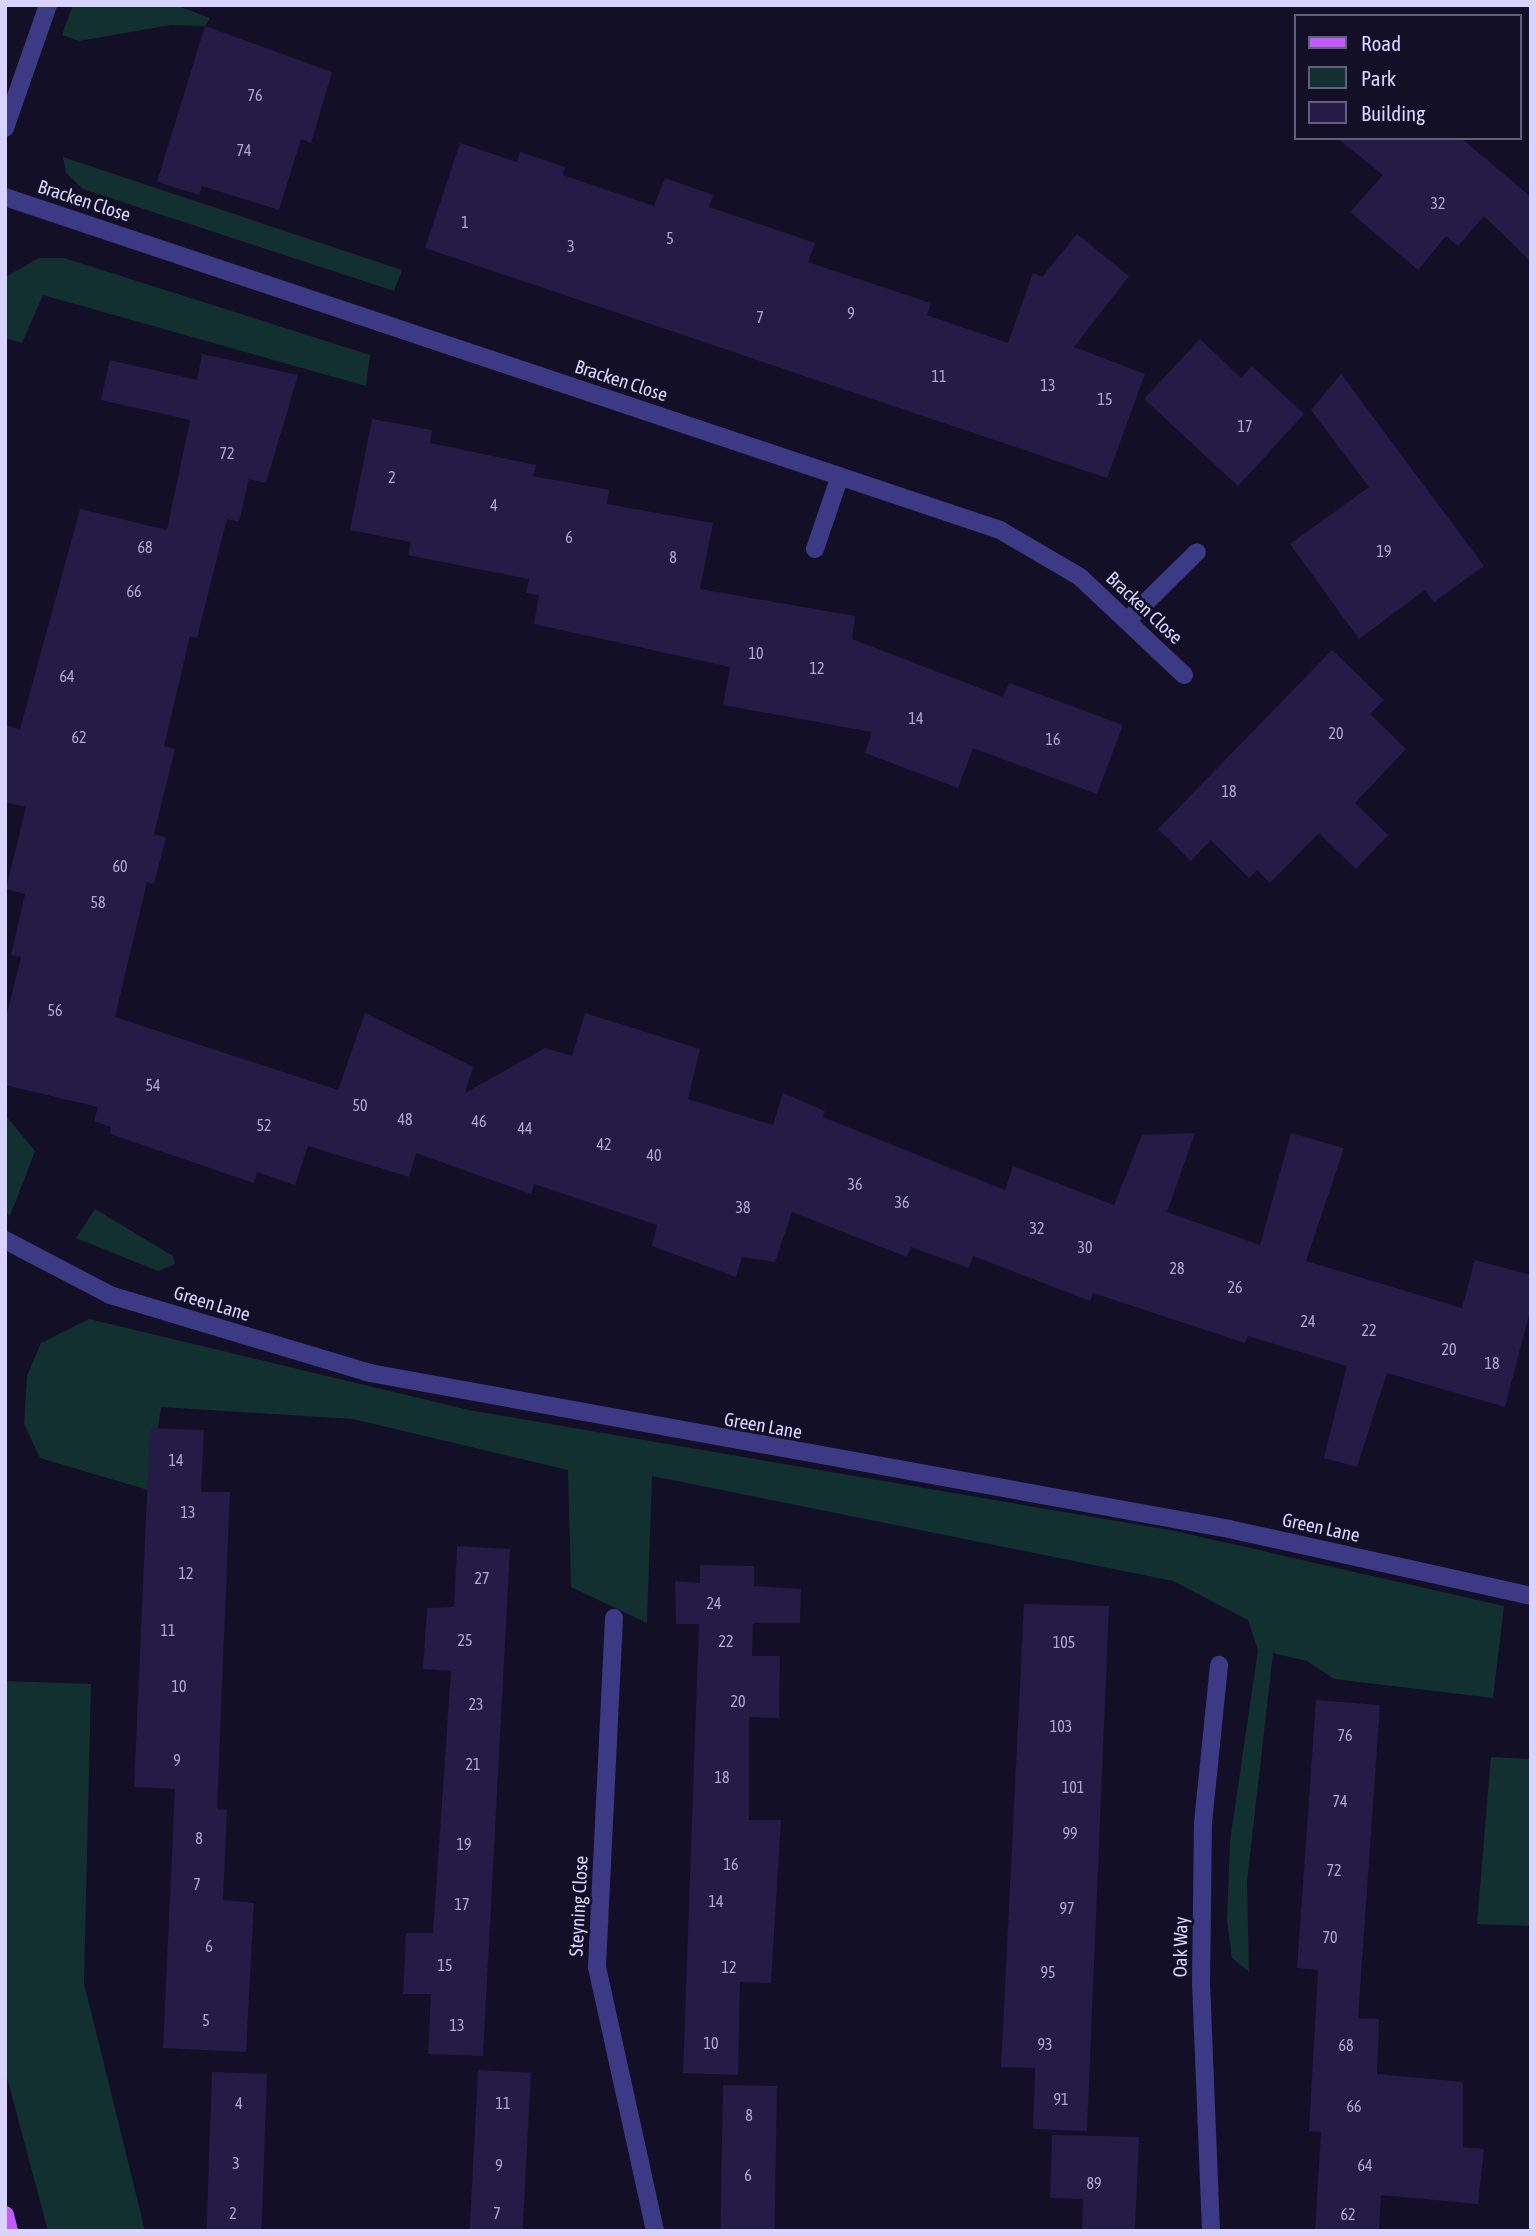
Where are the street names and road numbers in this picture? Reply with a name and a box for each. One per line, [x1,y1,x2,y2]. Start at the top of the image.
street label: Bracken Close [35,175,133,227]
street label: Bracken Close [572,355,670,407]
street label: Bracken Close [1101,567,1187,649]
street label: Green Lane [171,1282,253,1326]
street label: Green Lane [722,1408,804,1444]
street label: Green Lane [1280,1509,1362,1547]
street label: Steyning Close [565,1855,593,1957]
street label: Oak Way [1169,1916,1193,1978]

